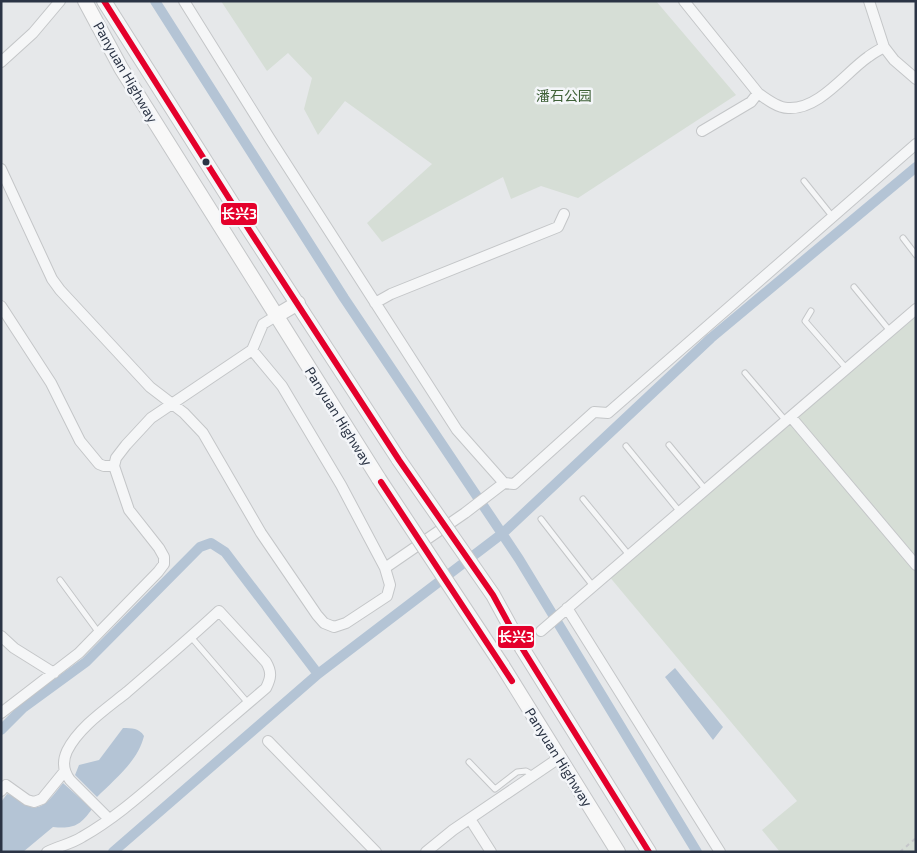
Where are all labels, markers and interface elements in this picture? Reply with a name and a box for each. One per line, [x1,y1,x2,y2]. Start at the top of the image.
street label: Panyuan Highway [90,19,162,126]
park label: 潘石公园 [536,87,592,104]
unlabelled marker [201,157,211,167]
line badge: 长兴3 [220,202,258,226]
text: 长兴3 [221,205,257,222]
street label: Panyuan Highway [302,363,377,469]
line badge: 长兴3 [497,625,535,649]
text: 长兴3 [498,628,534,645]
street label: Panyuan Highway [522,704,597,810]

